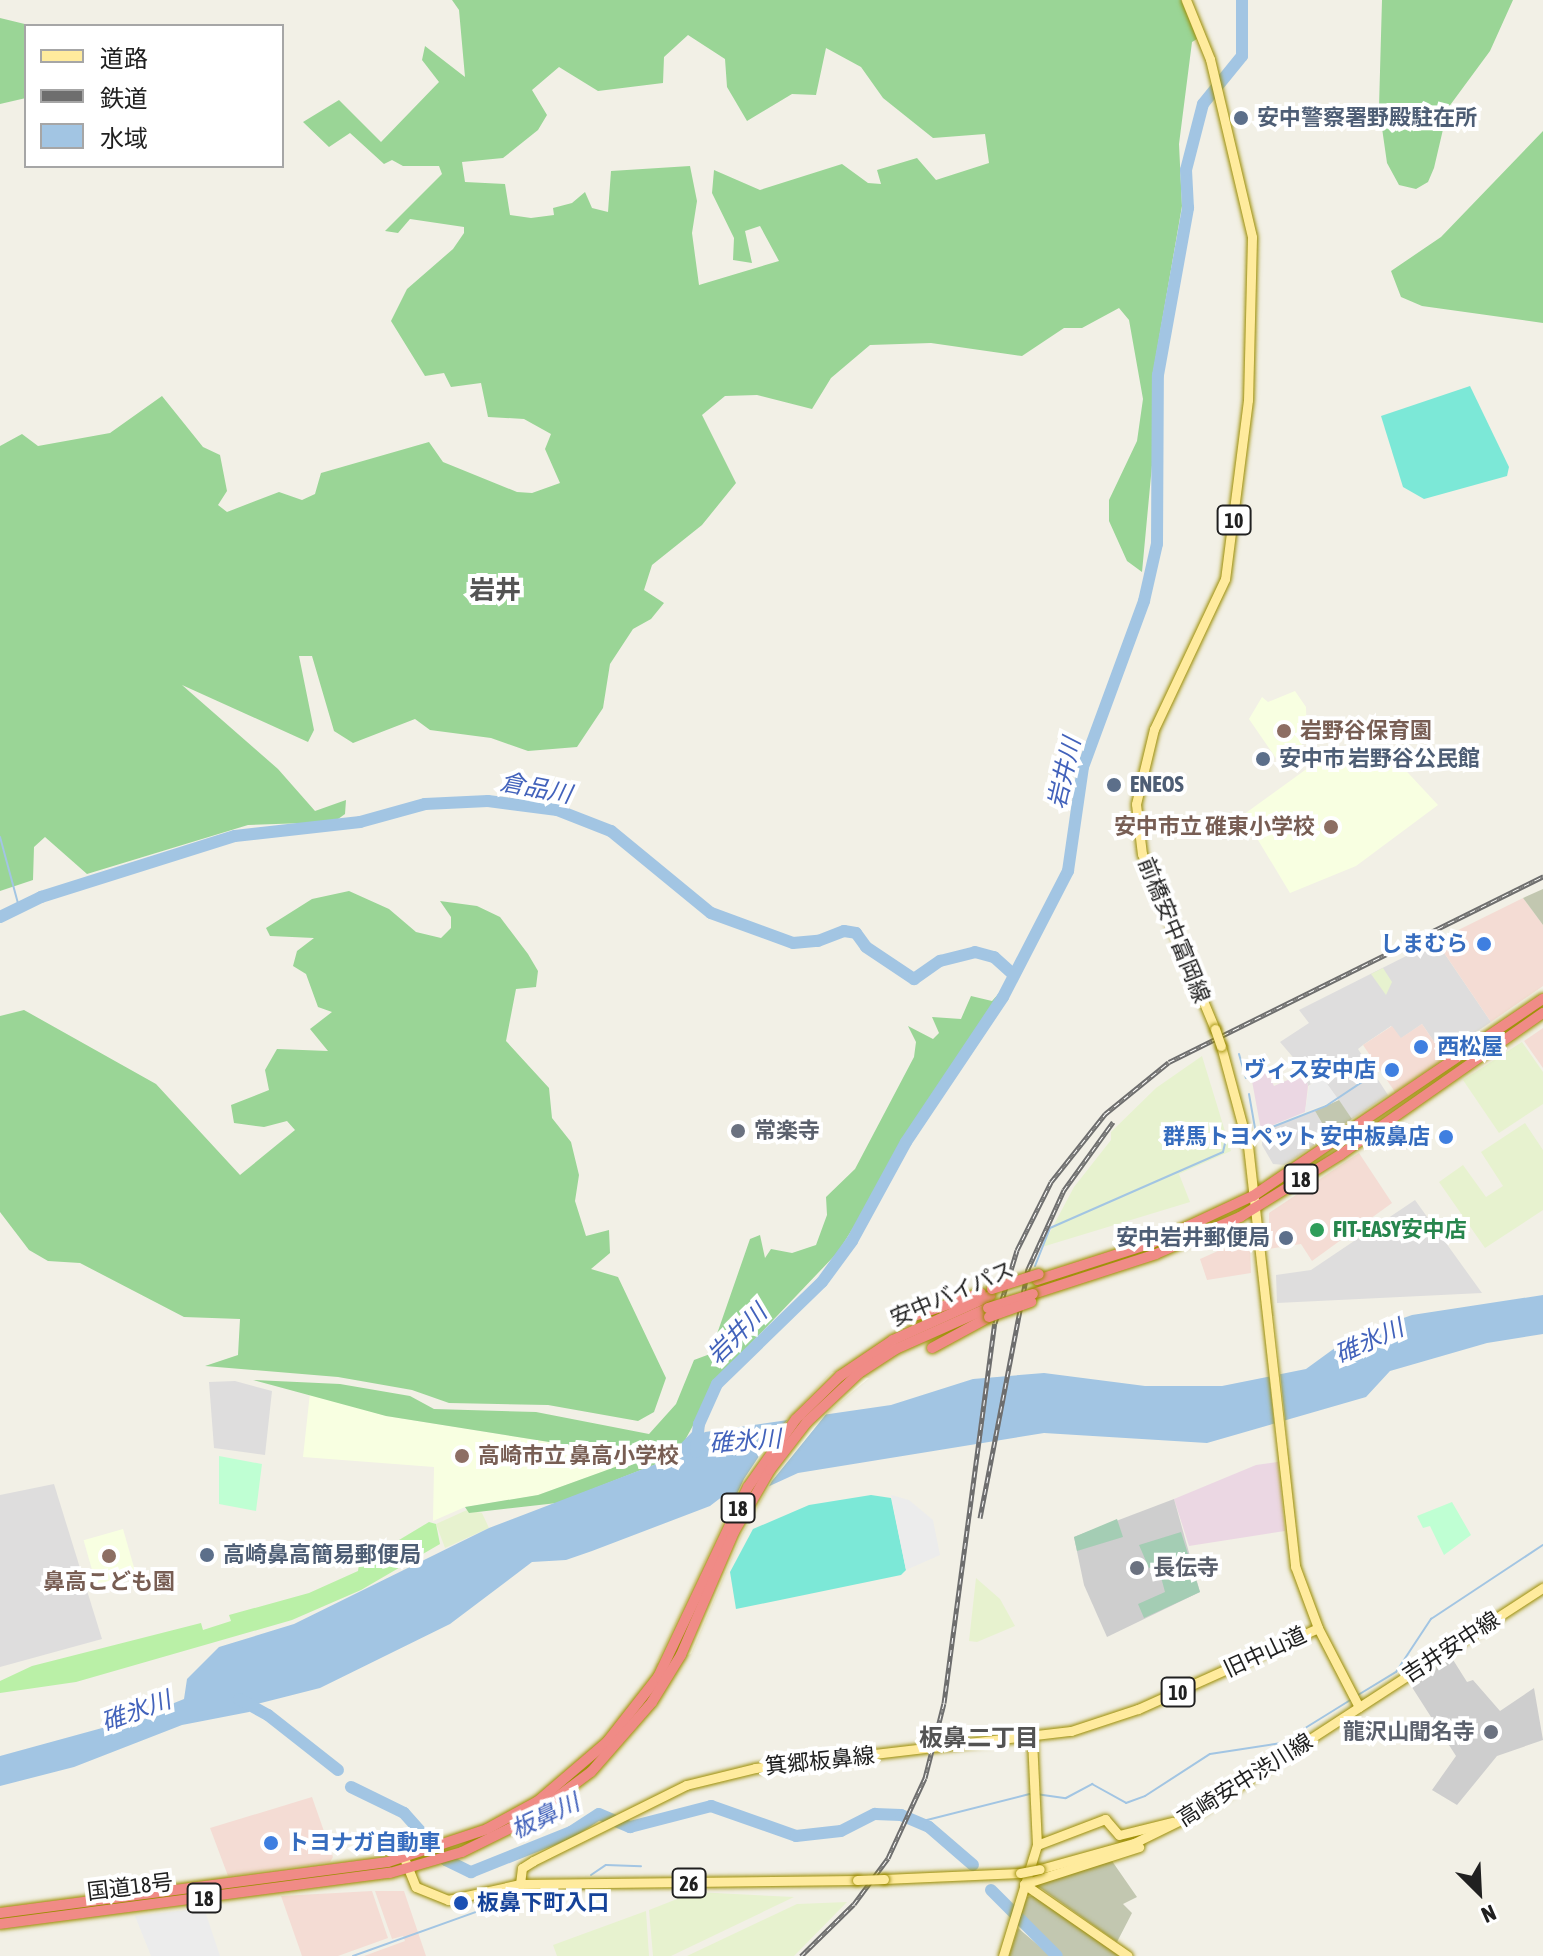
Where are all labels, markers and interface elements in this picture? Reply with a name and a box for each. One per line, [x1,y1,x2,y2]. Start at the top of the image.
legend [24,24,284,168]
text: 道路 [100,45,148,72]
text: 鉄道 [100,85,148,112]
place label: 安中警察署野殿駐在所 [1257,105,1477,131]
marker: 安中警察署野殿駐在所 [1232,109,1250,127]
text: 水域 [100,125,148,152]
road number: 10 [1216,504,1252,536]
district label: 岩井 [469,575,521,607]
place label: 岩野谷保育園 [1300,718,1432,744]
marker: 岩野谷保育園 [1275,722,1293,740]
water label: 岩井川 [1042,735,1086,811]
place label: 安中市 岩野谷公民館 [1279,746,1480,772]
marker: 安中市 岩野谷公民館 [1254,750,1272,768]
water label: 倉品川 [498,767,574,809]
place label: ENEOS [1130,772,1184,798]
marker: ENEOS [1105,776,1123,794]
place label: 安中市立 碓東小学校 [1114,814,1315,840]
marker: 安中市立 碓東小学校 [1322,818,1340,836]
street label: 前橋安中富岡線 [1133,854,1215,1006]
place label: しまむら [1380,931,1468,957]
marker: しまむら [1475,935,1493,953]
place label: 西松屋 [1437,1034,1503,1060]
marker: 西松屋 [1412,1038,1430,1056]
place label: ヴィス安中店 [1244,1057,1376,1083]
marker: ヴィス安中店 [1383,1061,1401,1079]
place label: 常楽寺 [754,1118,820,1144]
marker: 常楽寺 [729,1122,747,1140]
place label: 群馬トヨペット 安中板鼻店 [1163,1124,1430,1150]
marker: 群馬トヨペット 安中板鼻店 [1437,1128,1455,1146]
road number: 18 [1283,1163,1319,1195]
place label: FIT-EASY安中店 [1333,1217,1467,1243]
marker: FIT-EASY安中店 [1308,1221,1326,1239]
place label: 安中岩井郵便局 [1116,1225,1270,1251]
marker: 安中岩井郵便局 [1277,1229,1295,1247]
street label: 安中バイパス [886,1256,1018,1332]
water label: 岩井川 [701,1298,773,1370]
water label: 碓氷川 [1330,1313,1408,1369]
water label: 碓氷川 [708,1424,782,1458]
place label: 高崎市立 鼻高小学校 [478,1443,679,1469]
marker: 高崎市立 鼻高小学校 [453,1447,471,1465]
road number: 18 [720,1492,756,1524]
place label: 高崎鼻高簡易郵便局 [223,1542,421,1568]
marker: 高崎鼻高簡易郵便局 [198,1546,216,1564]
marker: 鼻高こども園 [100,1547,118,1565]
place label: 長伝寺 [1153,1555,1219,1581]
marker: 長伝寺 [1128,1559,1146,1577]
place label: 鼻高こども園 [43,1569,175,1595]
street label: 吉井安中線 [1398,1606,1504,1688]
street label: 旧中山道 [1220,1621,1310,1683]
road number: 10 [1160,1676,1196,1708]
water label: 碓氷川 [97,1685,175,1737]
place label: 龍沢山聞名寺 [1343,1719,1475,1745]
marker: 龍沢山聞名寺 [1482,1723,1500,1741]
district label: 板鼻二丁目 [919,1724,1039,1752]
street label: 高崎安中渋川線 [1173,1728,1317,1832]
street label: 箕郷板鼻線 [764,1742,876,1780]
water label: 板鼻川 [506,1788,584,1844]
place label: トヨナガ自動車 [287,1830,441,1856]
marker: トヨナガ自動車 [262,1834,280,1852]
north arrow [1439,1852,1519,1932]
road number: 26 [671,1867,707,1899]
street label: 国道18号 [85,1869,175,1905]
road number: 18 [186,1882,222,1914]
place label: 板鼻下町入口 [477,1890,609,1916]
marker: 板鼻下町入口 [452,1894,470,1912]
text: N [1478,1899,1500,1928]

